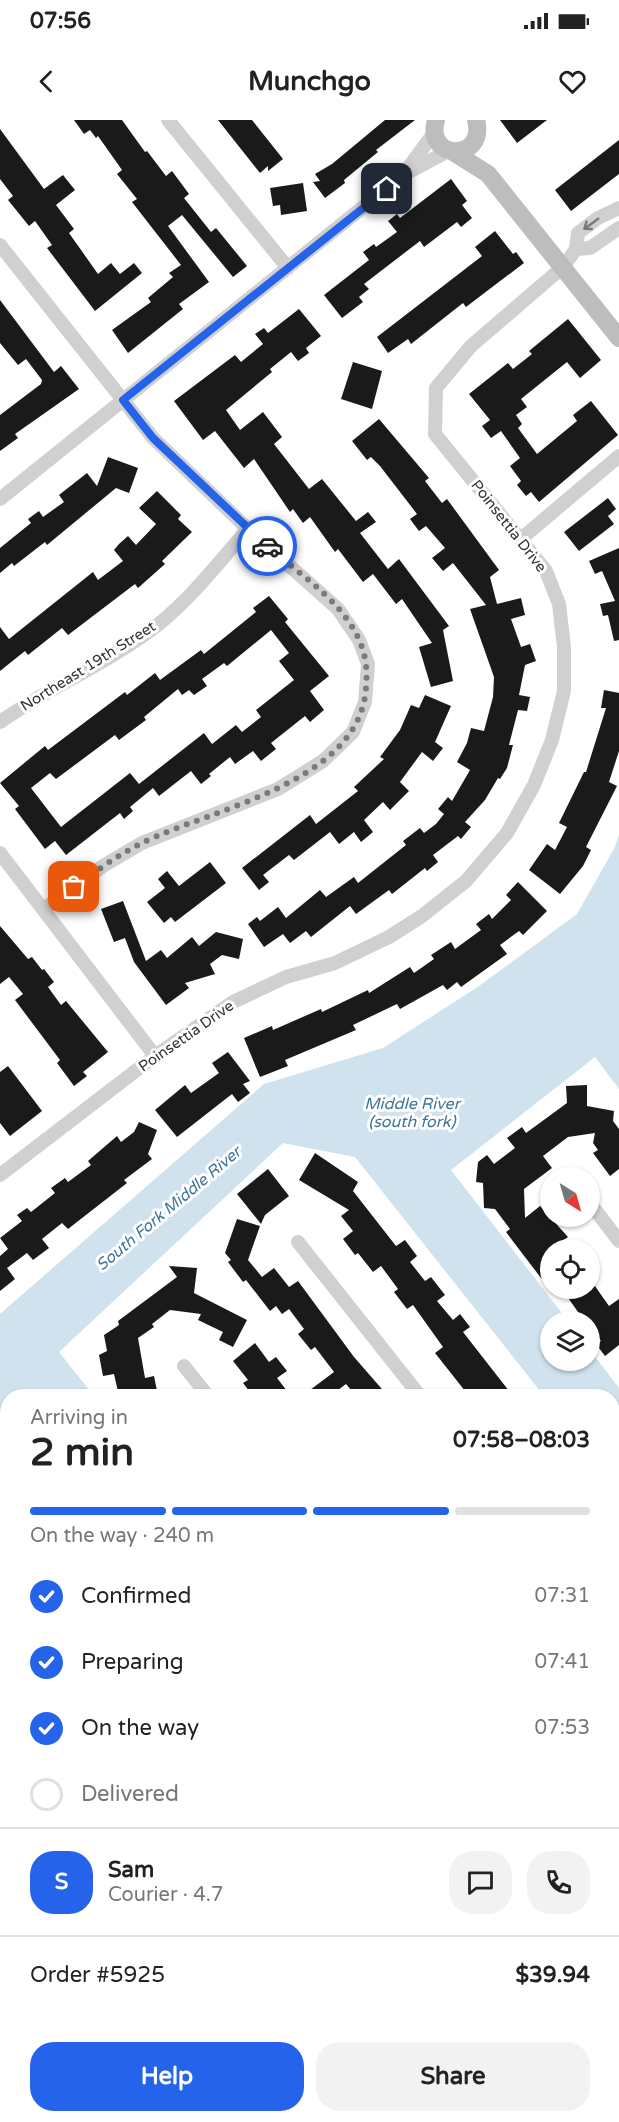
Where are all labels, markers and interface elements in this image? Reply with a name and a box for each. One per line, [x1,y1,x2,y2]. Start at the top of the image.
text: 07:56 [30,8,91,34]
icon: back [30,65,63,98]
text: Munchgo [248,65,371,98]
icon: heart [556,65,589,98]
pin [361,163,412,214]
icon: home [370,172,403,205]
one-way arrow [583,217,599,230]
street label: Poinsettia Drive [467,476,551,576]
courier [237,516,297,576]
icon: car [251,530,284,563]
street label: Northeast 19th Street [17,617,159,715]
pin [48,861,99,912]
icon: bag [57,870,90,903]
street label: Poinsettia Drive [135,996,237,1076]
water label: Middle River (south fork) [364,1094,462,1132]
water label: South Fork Middle River [92,1141,247,1275]
north arrow [540,1167,600,1227]
map controls [540,1167,600,1371]
button: locate [540,1239,600,1299]
button: layers [540,1311,600,1371]
text: Arriving in [30,1406,128,1430]
text: 07:58–08:03 [453,1427,590,1453]
text: 2 min [30,1429,134,1476]
text: On the way · 240 m [30,1524,214,1548]
icon: check [30,1580,63,1613]
text: Confirmed [81,1583,191,1609]
text: 07:31 [535,1584,590,1608]
icon: check [30,1646,63,1679]
text: Preparing [81,1649,184,1675]
text: 07:41 [535,1650,590,1674]
icon: check [30,1712,63,1745]
text: On the way [81,1715,199,1741]
text: 07:53 [535,1716,590,1740]
text: Delivered [81,1781,179,1807]
button: chat [449,1851,512,1914]
button: phone [527,1851,590,1914]
text: Sam [108,1857,154,1883]
text: S [55,1869,68,1895]
text: Courier · 4.7 [108,1883,223,1907]
text: Order #5925 [30,1962,165,1988]
text: $39.94 [515,1962,590,1988]
button: Help [30,2042,304,2111]
button: Share [316,2042,590,2111]

